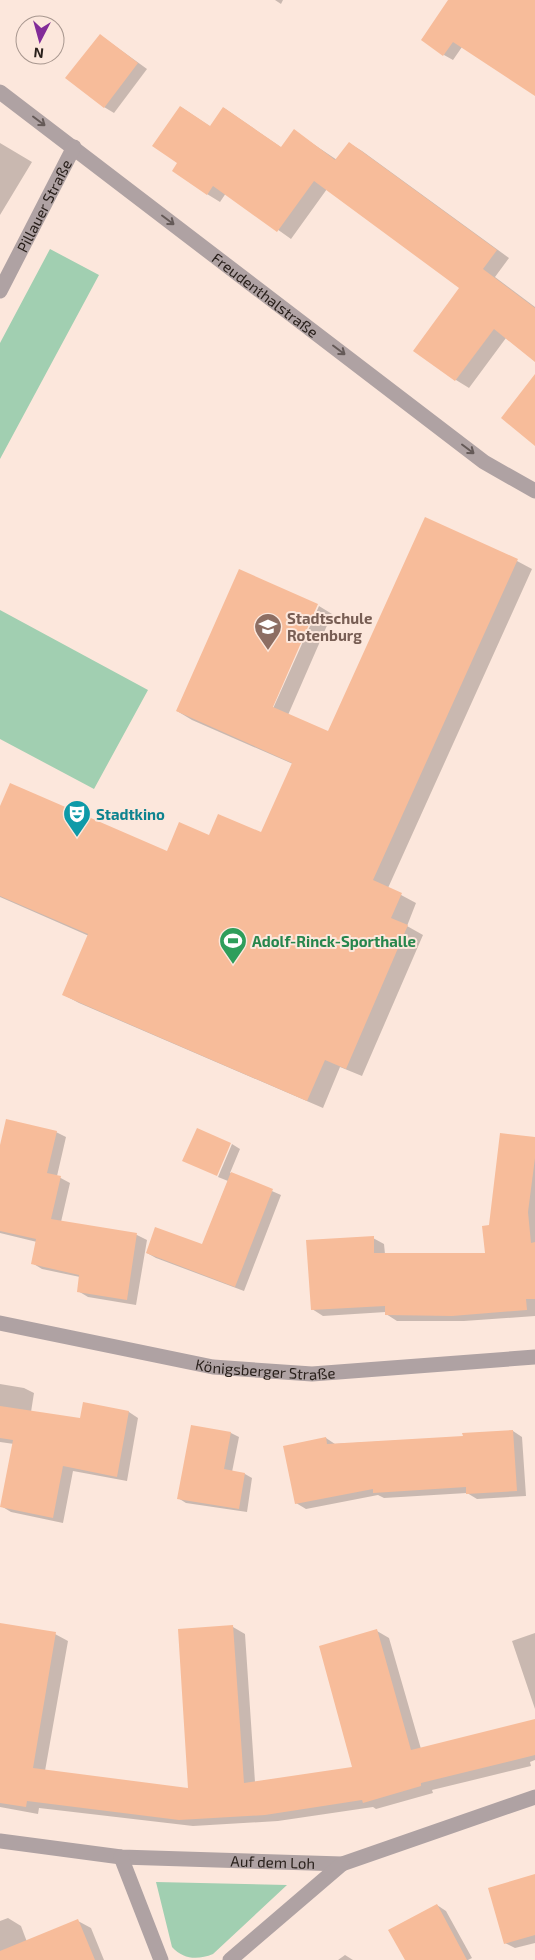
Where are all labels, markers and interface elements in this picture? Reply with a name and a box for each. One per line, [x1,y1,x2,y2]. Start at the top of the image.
north arrow [15,15,65,65]
text: N [33,44,45,62]
one-way arrow [32,116,46,126]
street label: Pillauer Straße [13,156,75,255]
one-way arrow [162,214,175,225]
street label: Freudenthalstraße [209,249,322,341]
one-way arrow [332,345,345,356]
one-way arrow [461,444,474,455]
place label: Stadtschule Rotenburg [287,609,372,644]
school or university icon: Stadtschule Rotenburg [253,612,283,651]
theatre icon: Stadtkino [62,799,92,838]
place label: Stadtkino [96,805,165,823]
sports icon: Adolf-Rinck-Sporthalle [218,926,248,965]
place label: Adolf-Rinck-Sporthalle [252,932,416,950]
street label: Königsberger Straße [194,1355,336,1383]
street label: Auf dem Loh [230,1851,316,1872]

